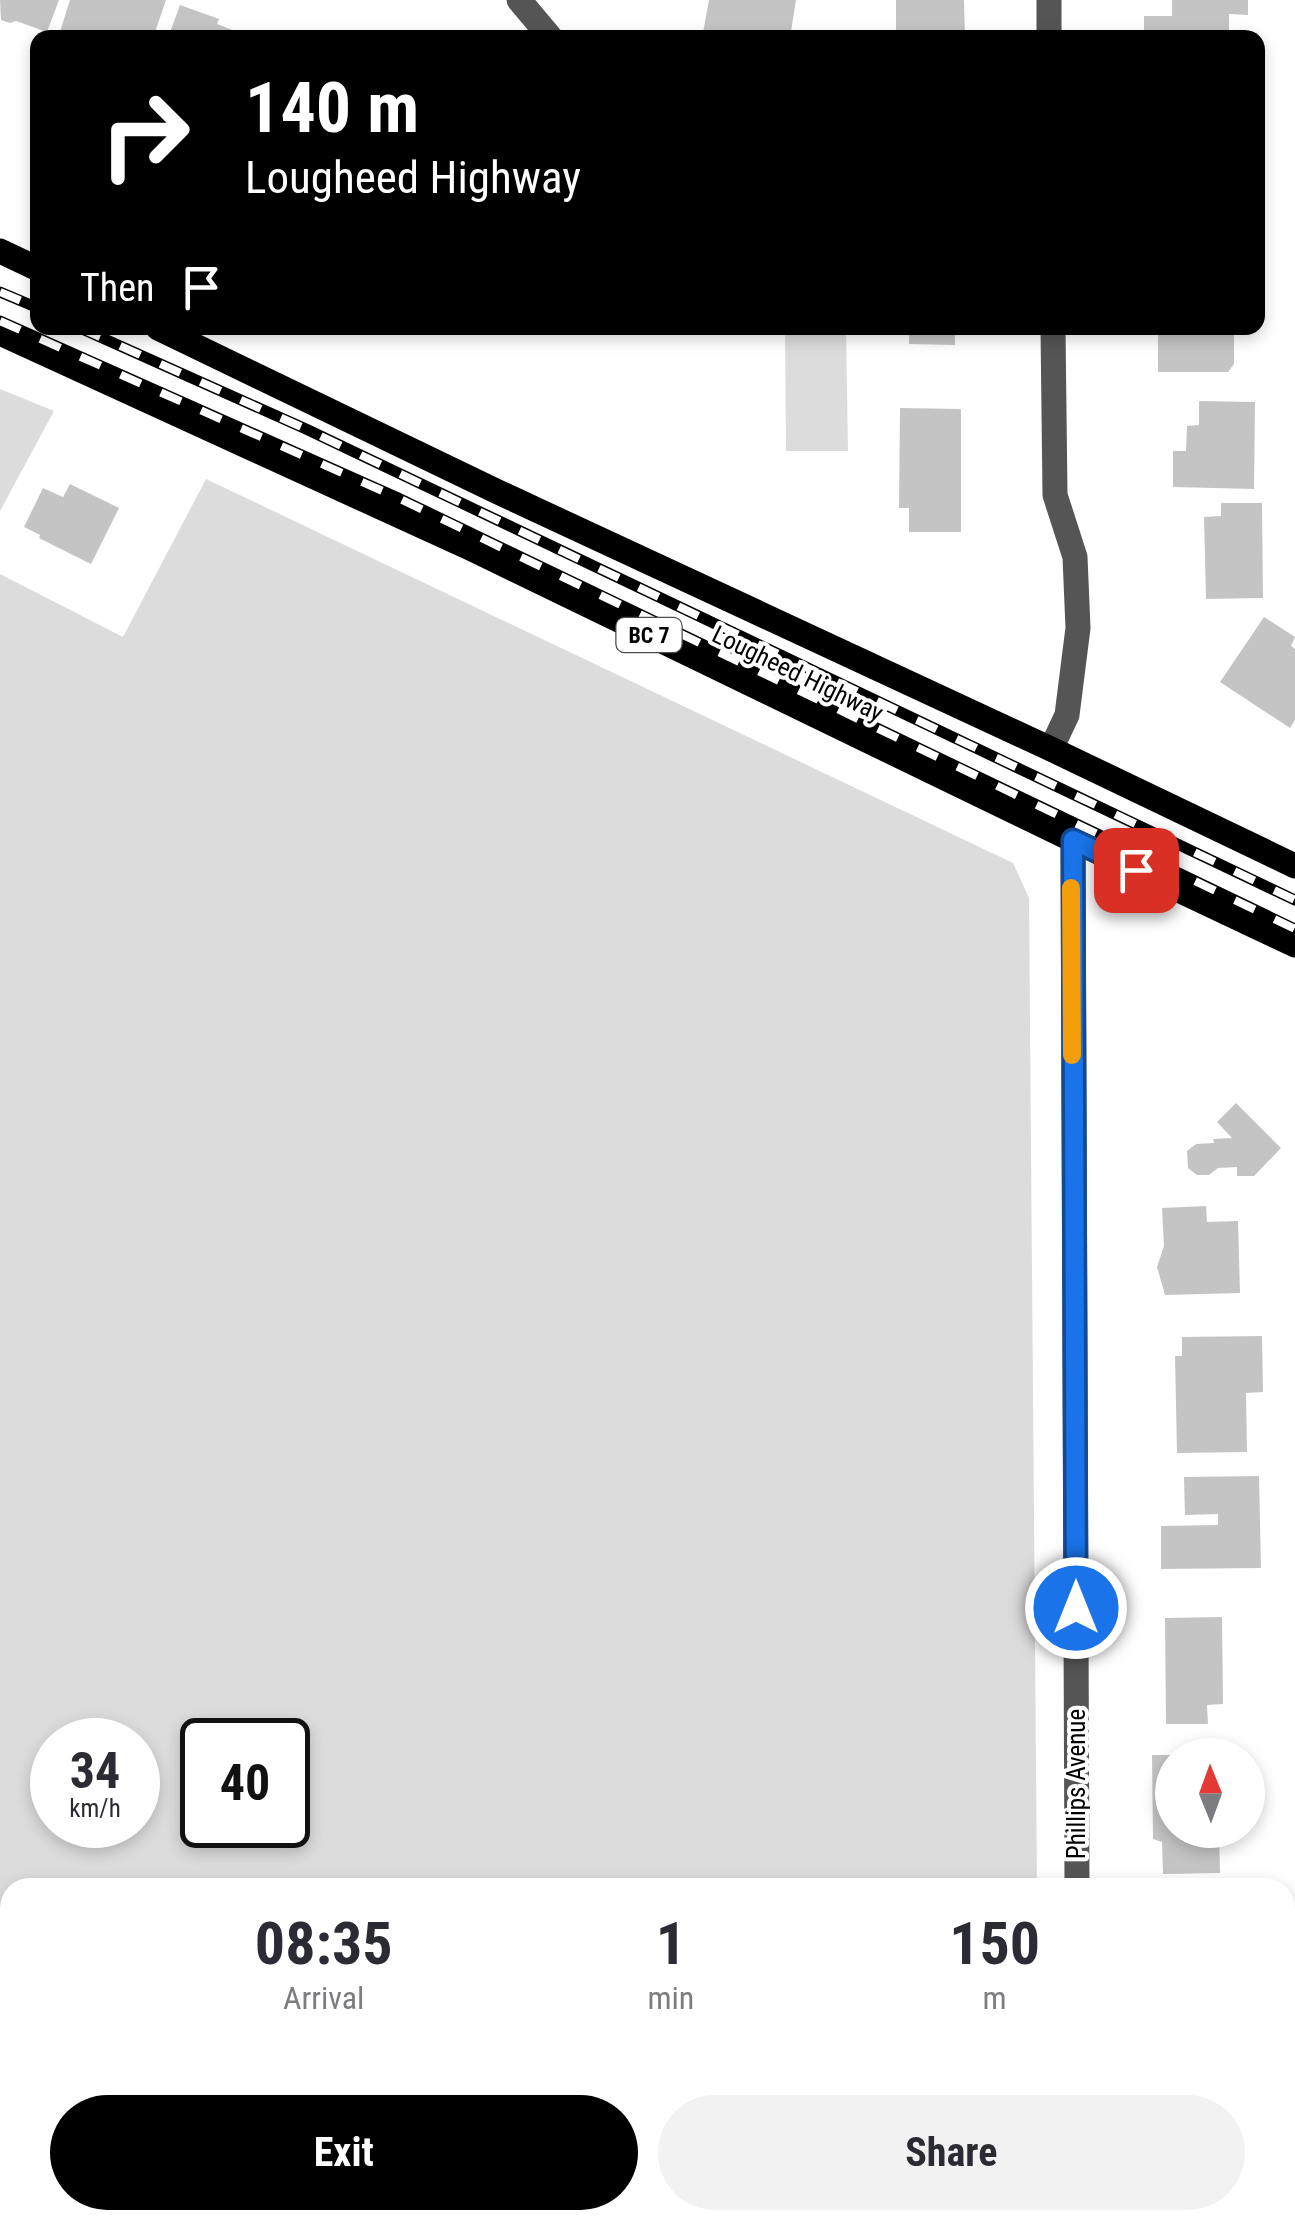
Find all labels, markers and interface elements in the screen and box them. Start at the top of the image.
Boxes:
text: 140 m [245,67,419,149]
icon: right [80,70,210,200]
text: Lougheed Highway [245,151,581,204]
icon: arrive [174,260,229,315]
text: Then [80,266,154,310]
road number: BC 7 [616,618,682,652]
street label: Lougheed Highway [708,620,888,727]
pin [1094,828,1179,913]
icon: arrive [1109,843,1164,898]
position arrow [1024,1556,1128,1660]
street label: Phillips Avenue [1062,1709,1091,1859]
speed limit sign: 40 [180,1718,310,1848]
north arrow [1155,1738,1265,1848]
map controls [1155,1738,1265,1848]
text: 34 [70,1742,120,1800]
text: km/h [69,1794,121,1823]
text: 08:35 [255,1908,393,1979]
text: 1 [656,1908,686,1979]
text: 150 [949,1908,1040,1979]
text: Arrival [283,1979,364,2017]
text: min [647,1979,694,2017]
text: m [983,1979,1007,2017]
button: Exit [50,2095,638,2210]
button: Share [658,2095,1245,2210]

